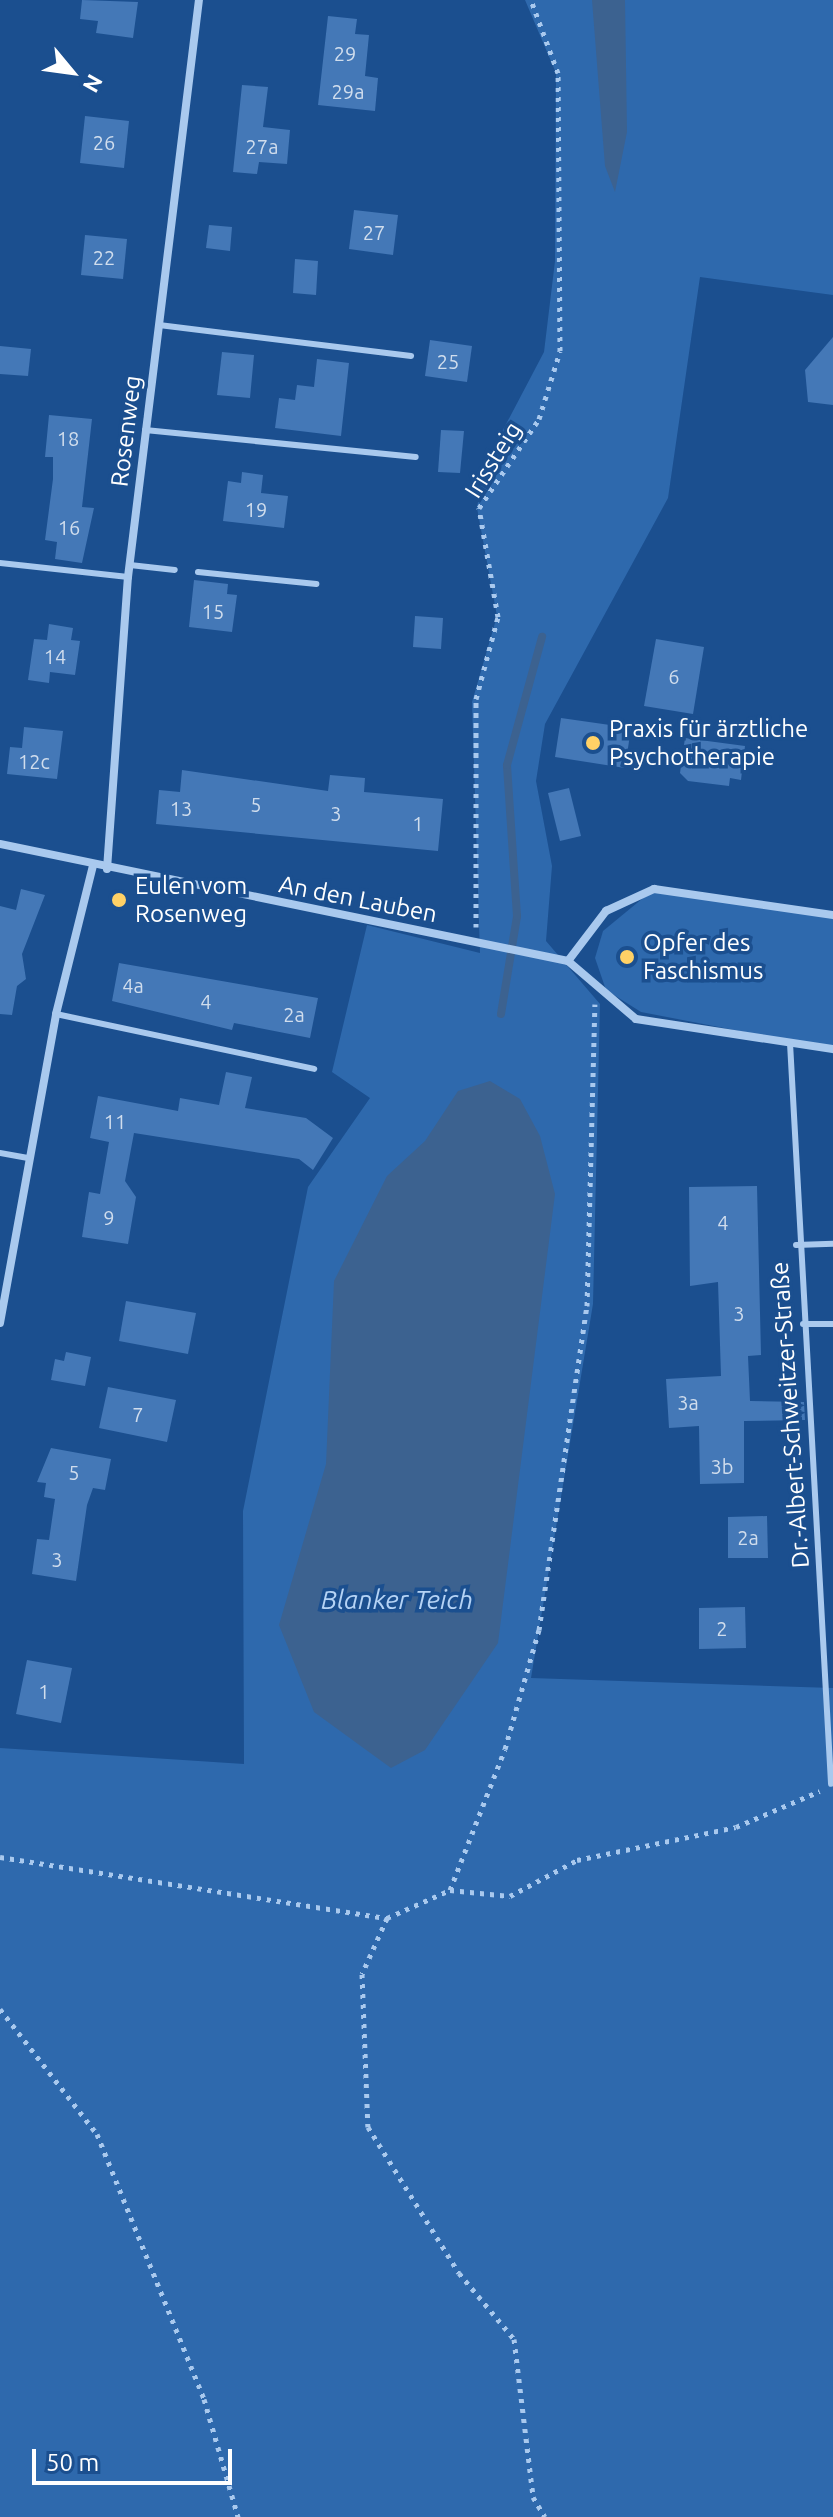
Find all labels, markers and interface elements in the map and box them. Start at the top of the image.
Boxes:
north arrow [32,32,112,112]
house number: 29 [334,41,356,65]
text: N [79,71,108,97]
house number: 29a [332,79,364,103]
house number: 26 [93,130,115,154]
house number: 27a [246,134,278,158]
house number: 27 [363,220,385,244]
house number: 22 [93,245,115,269]
house number: 25 [437,349,459,373]
street label: Rosenweg [105,374,147,488]
street label: Irissteig [458,417,528,503]
house number: 18 [57,426,79,450]
house number: 19 [245,497,267,521]
house number: 16 [58,515,80,539]
house number: 15 [202,599,224,623]
house number: 14 [44,644,66,668]
house number: 6 [668,664,680,688]
place label: Praxis für ärztliche Psychotherapie [609,715,808,771]
marker: Praxis für ärztliche Psychotherapie [584,734,602,752]
house number: 12c [18,749,50,773]
house number: 5 [250,792,262,816]
house number: 13 [170,796,192,820]
house number: 3 [330,801,342,825]
house number: 1 [412,811,424,835]
street label: An den Lauben [276,870,440,928]
place label: Eulen vom Rosenweg [135,872,247,928]
marker: Eulen vom Rosenweg [110,891,128,909]
place label: Opfer des Faschismus [643,929,763,985]
marker: Opfer des Faschismus [618,948,636,966]
house number: 4a [122,973,144,997]
house number: 4 [200,989,212,1013]
house number: 2a [283,1002,305,1026]
house number: 11 [104,1109,126,1133]
house number: 9 [103,1205,115,1229]
house number: 4 [717,1210,729,1234]
street label: Dr.-Albert-Schweitzer-Straße [765,1261,815,1569]
house number: 3 [733,1301,745,1325]
house number: 3a [677,1390,699,1414]
house number: 7 [132,1402,144,1426]
house number: 3b [711,1454,733,1478]
house number: 5 [68,1460,80,1484]
house number: 2a [737,1525,759,1549]
house number: 3 [51,1547,63,1571]
water label: Blanker Teich [321,1584,473,1616]
house number: 2 [716,1616,728,1640]
house number: 1 [38,1679,50,1703]
scale bar [36,2433,236,2483]
text: 50 m [46,2449,99,2476]

